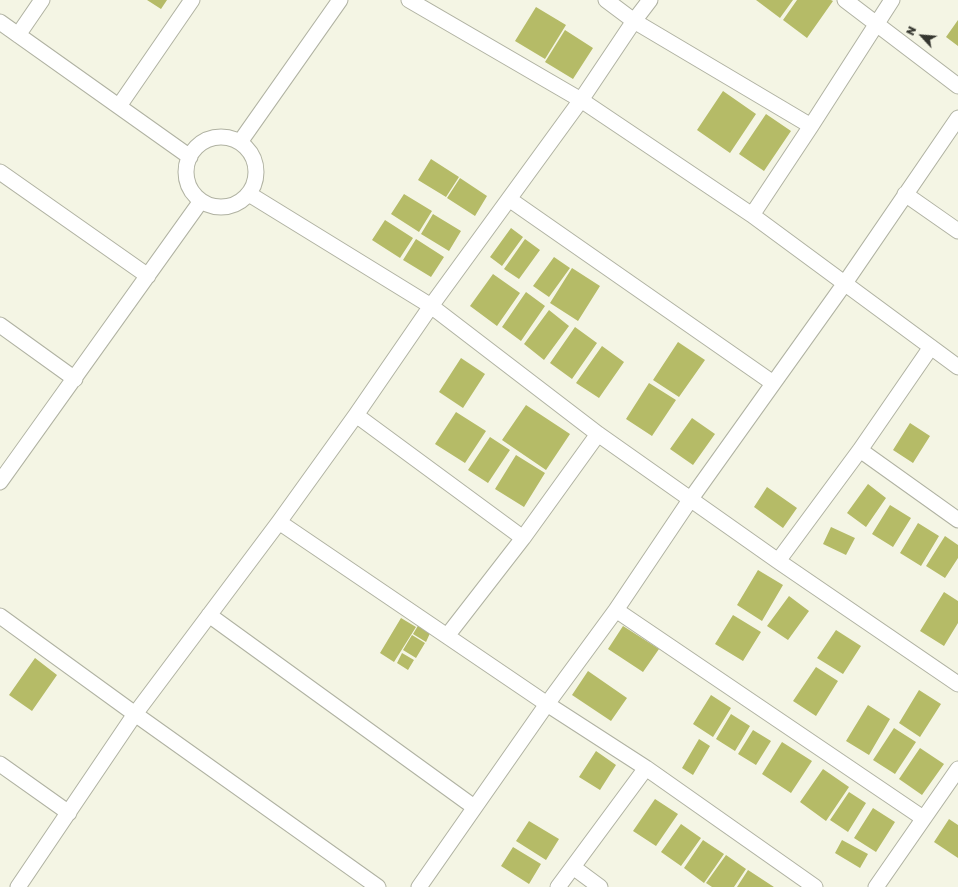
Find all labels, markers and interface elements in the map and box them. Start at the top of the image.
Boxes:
north arrow [902,16,942,56]
text: N [903,24,918,37]

